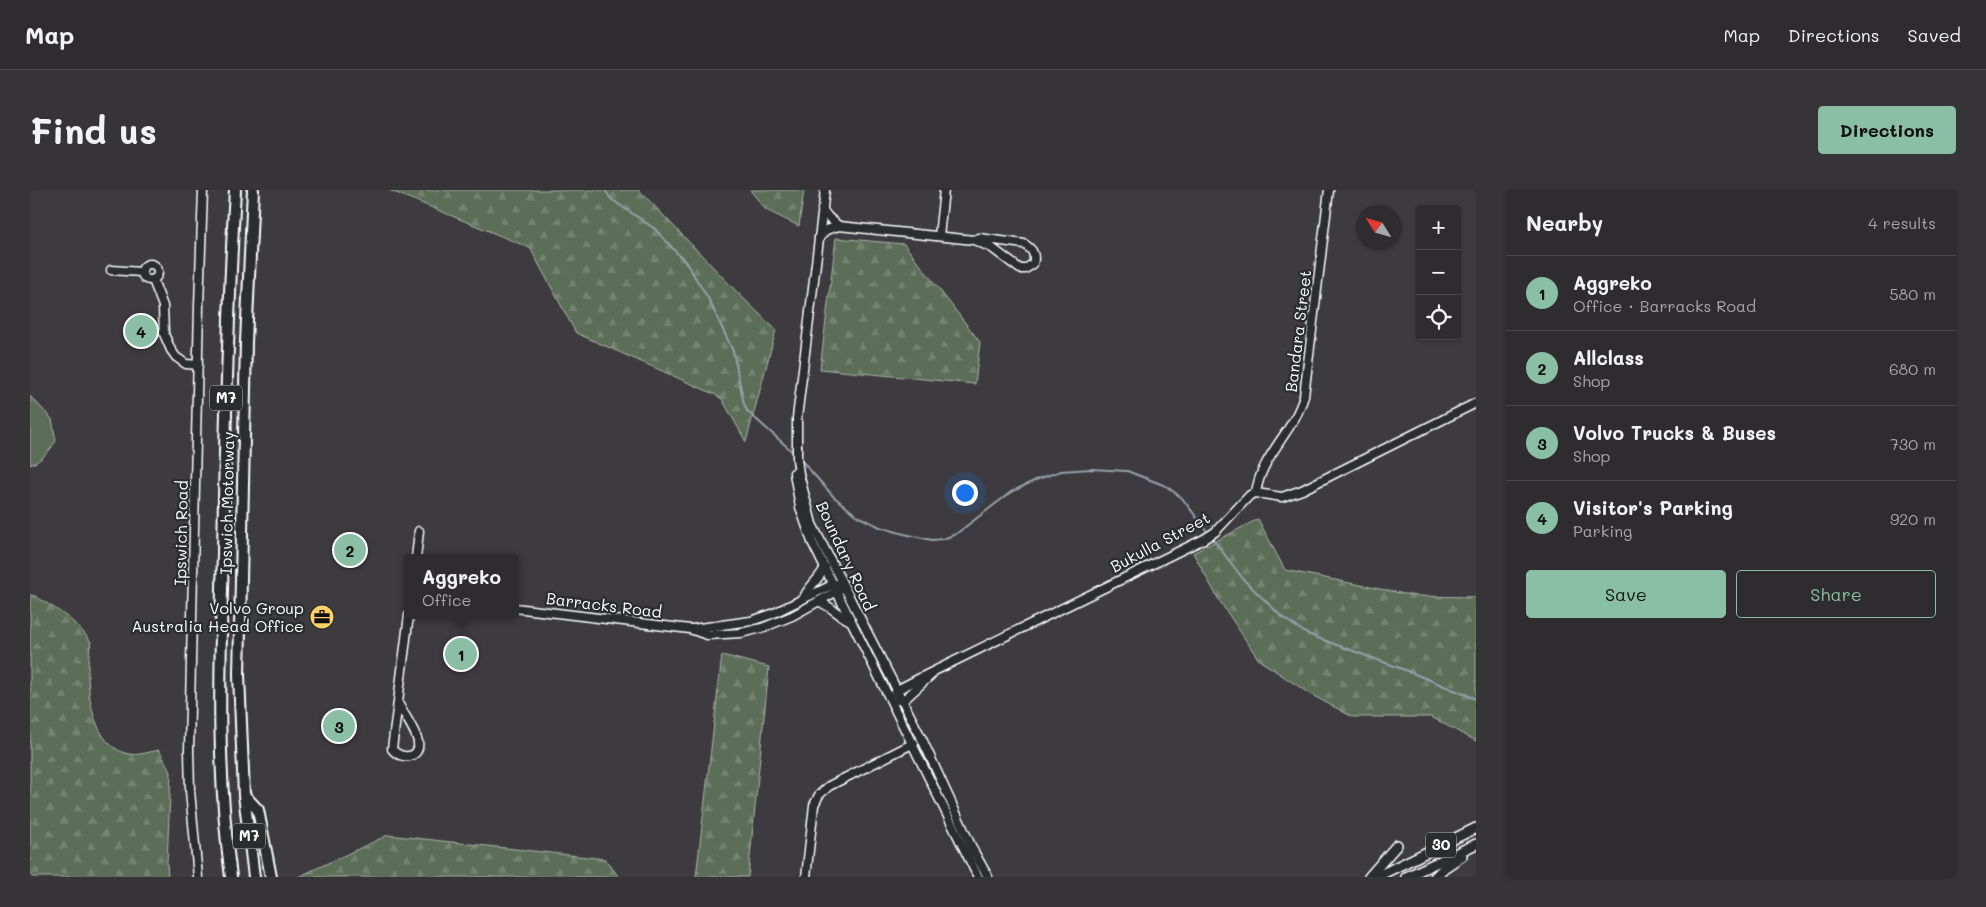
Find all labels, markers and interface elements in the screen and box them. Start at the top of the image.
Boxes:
text: Map [25,19,74,50]
text: Map [1723,23,1760,47]
text: Directions [1788,23,1880,47]
text: Saved [1908,23,1961,47]
button: Directions [1818,106,1956,154]
text: Find us [30,107,157,153]
north arrow [1356,205,1401,250]
map controls [1416,205,1461,340]
button: + [1416,205,1461,250]
text: Nearby [1526,209,1603,236]
text: 4 results [1868,212,1936,233]
button: − [1416,250,1461,295]
street label: Bandara Street [1280,269,1315,393]
text: Aggreko [1573,270,1652,295]
text: 1 [1538,283,1546,304]
text: 580 m [1889,283,1936,304]
button: locate [1416,295,1461,340]
text: Office · Barracks Road [1573,295,1756,316]
pin: 4 [125,312,157,350]
text: Allclass [1573,345,1644,370]
text: 2 [1538,358,1546,379]
text: 680 m [1889,358,1936,379]
text: Shop [1573,370,1610,391]
road number: M7 [210,386,242,410]
text: Volvo Trucks & Buses [1573,420,1776,445]
street label: Ipswich Motorway [215,431,238,575]
text: 3 [1537,433,1547,454]
text: 730 m [1890,433,1936,454]
text: Shop [1573,445,1610,466]
street label: Ipswich Road [169,480,192,586]
your location [952,480,978,506]
text: Visitor's Parking [1573,495,1733,520]
street label: Boundary Road [812,498,881,614]
street label: Bukulla Street [1106,506,1213,577]
text: 4 [1537,508,1547,529]
text: 920 m [1890,508,1936,529]
text: Parking [1573,520,1632,541]
pin: 2 [334,531,366,569]
popup [404,554,519,619]
text: Aggreko [422,564,501,589]
button: Save [1526,570,1726,618]
button: Share [1736,570,1936,618]
street label: Barracks Road [545,587,663,622]
text: Office [422,589,471,610]
place label: Volvo Group Australia Head Office [131,597,304,636]
office icon: Volvo Group Australia Head Office [309,604,335,630]
pin: 1 [445,635,477,673]
pin: 3 [323,707,355,745]
road number: M7 [233,824,265,848]
road number: 30 [1426,832,1456,858]

